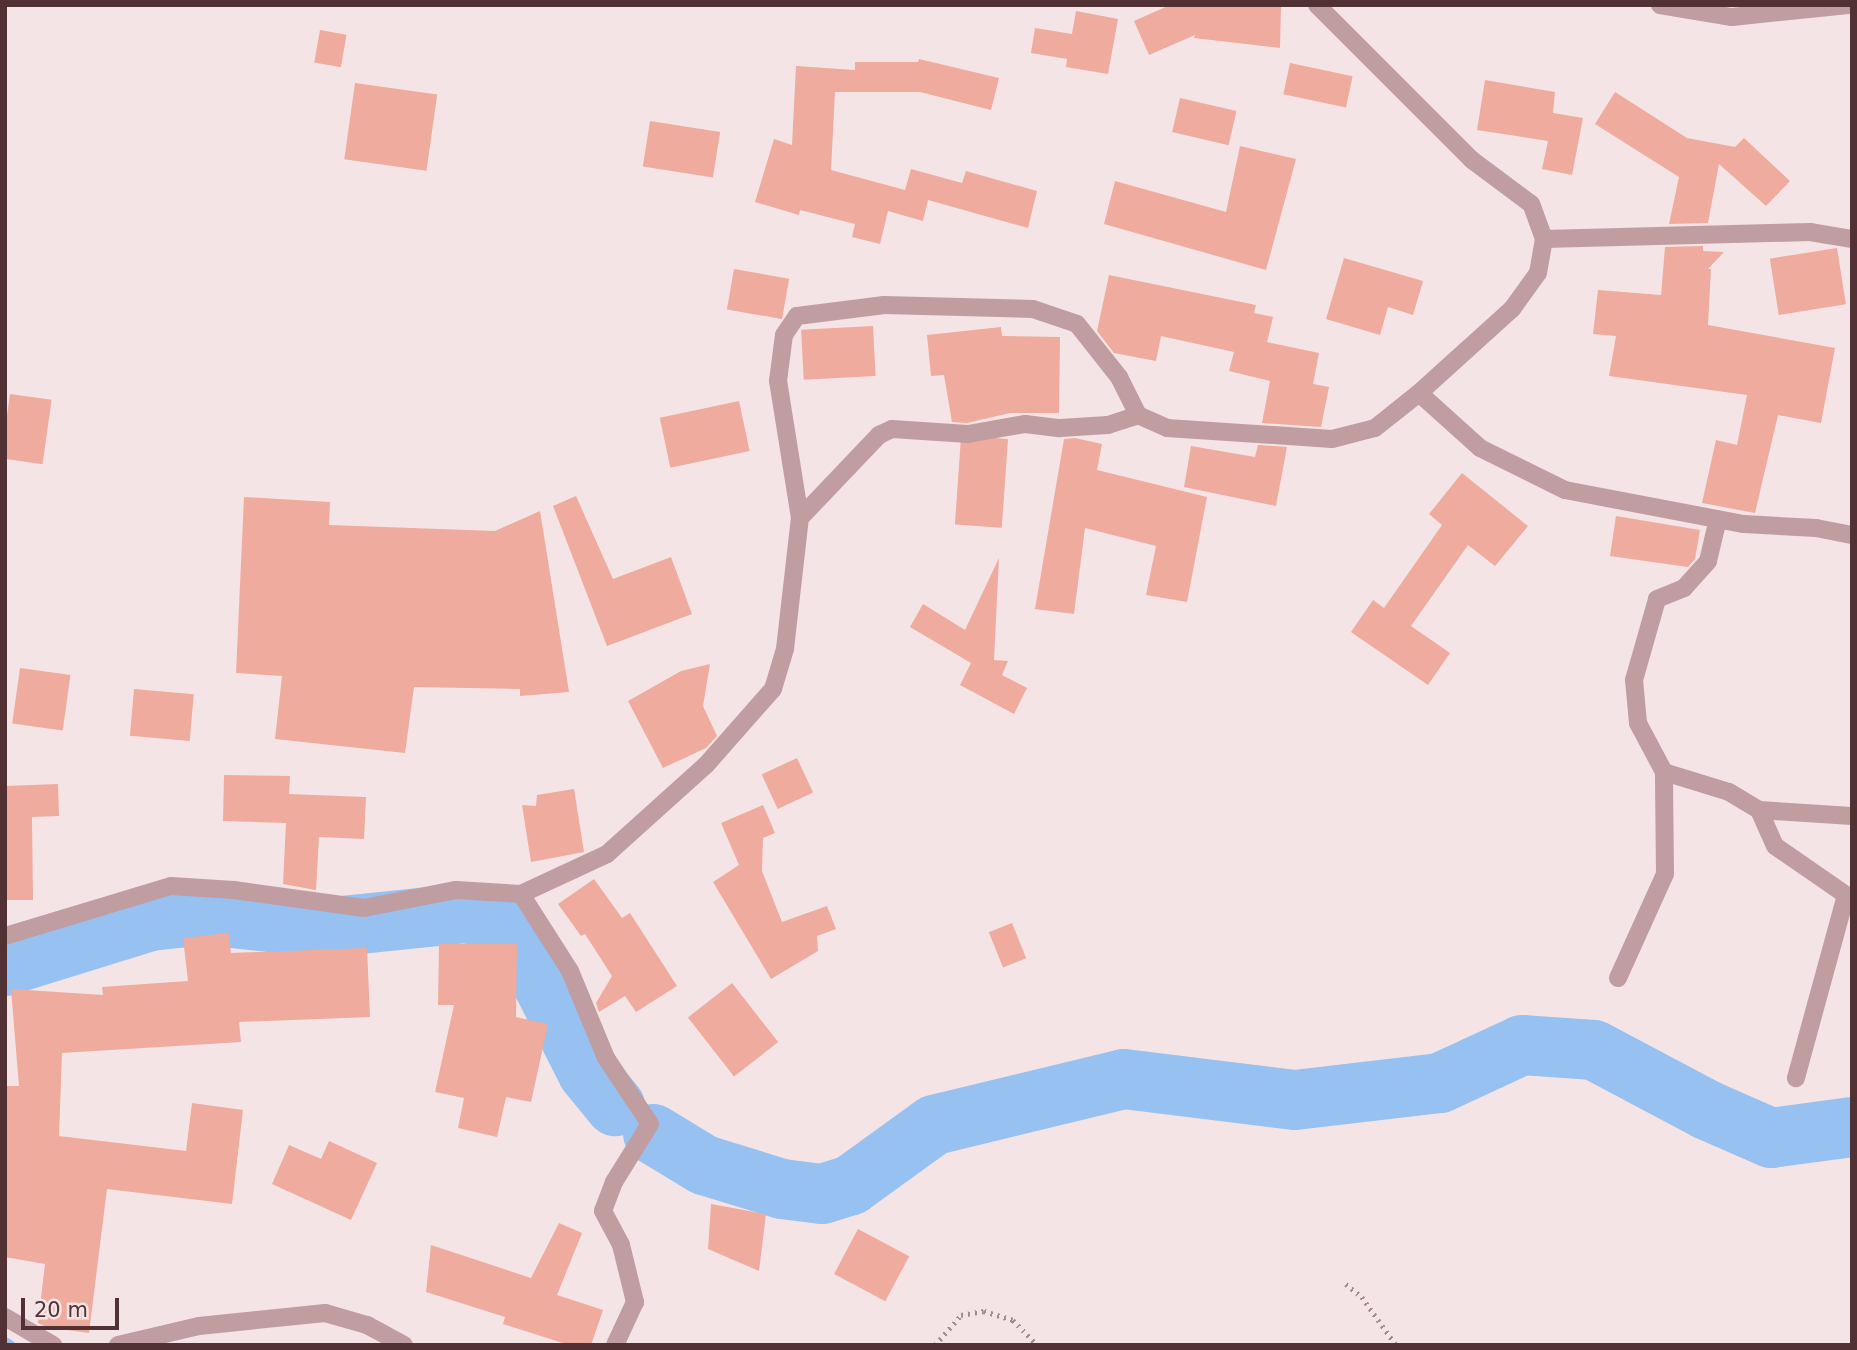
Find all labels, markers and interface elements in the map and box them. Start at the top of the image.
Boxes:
scale bar [24,1284,122,1328]
text: 20 m [34,1298,88,1322]

